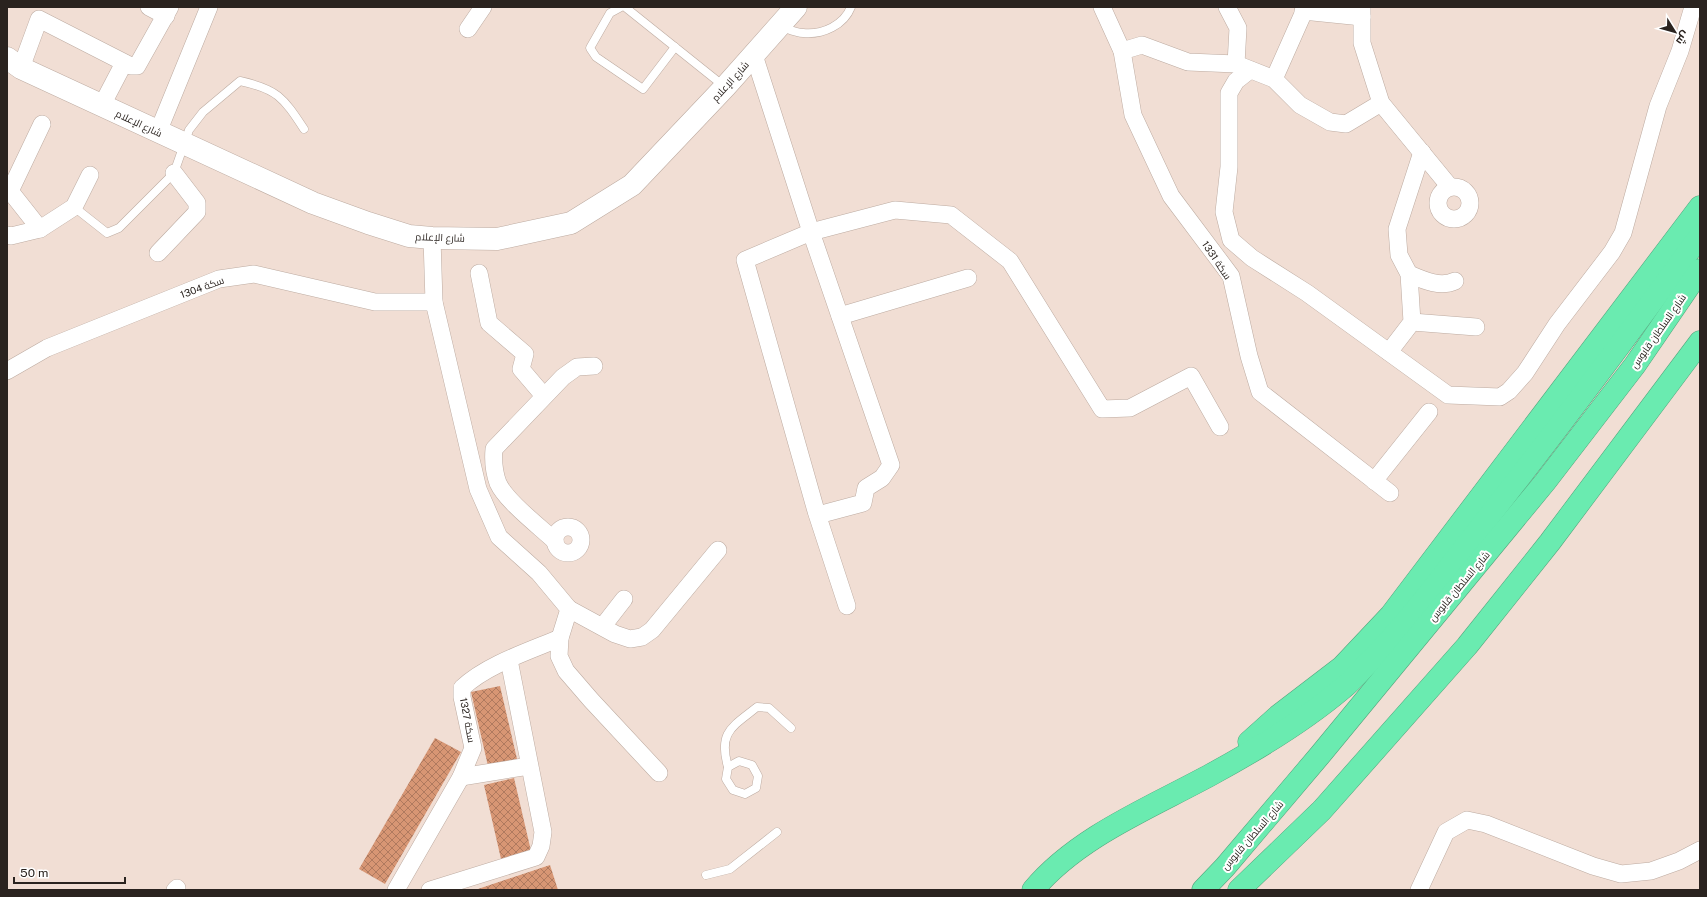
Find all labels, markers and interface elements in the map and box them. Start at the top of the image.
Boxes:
north arrow [1655,12,1695,52]
text: ش [1673,28,1692,47]
street label: شارع الإعلام [709,58,753,105]
street label: شارع الإعلام [113,107,164,141]
street label: شارع الإعلام [415,230,465,246]
street label: سكة 1331 [1200,239,1234,281]
street label: سكة 1304 [178,274,226,300]
street label: شارع السلطان قابوس [1628,292,1689,371]
street label: شارع السلطان قابوس [1426,548,1493,624]
street label: سكة 1327 [458,697,478,743]
street label: شارع السلطان قابوس [1219,798,1286,873]
scale bar [14,859,125,885]
text: 50 m [20,866,48,880]

